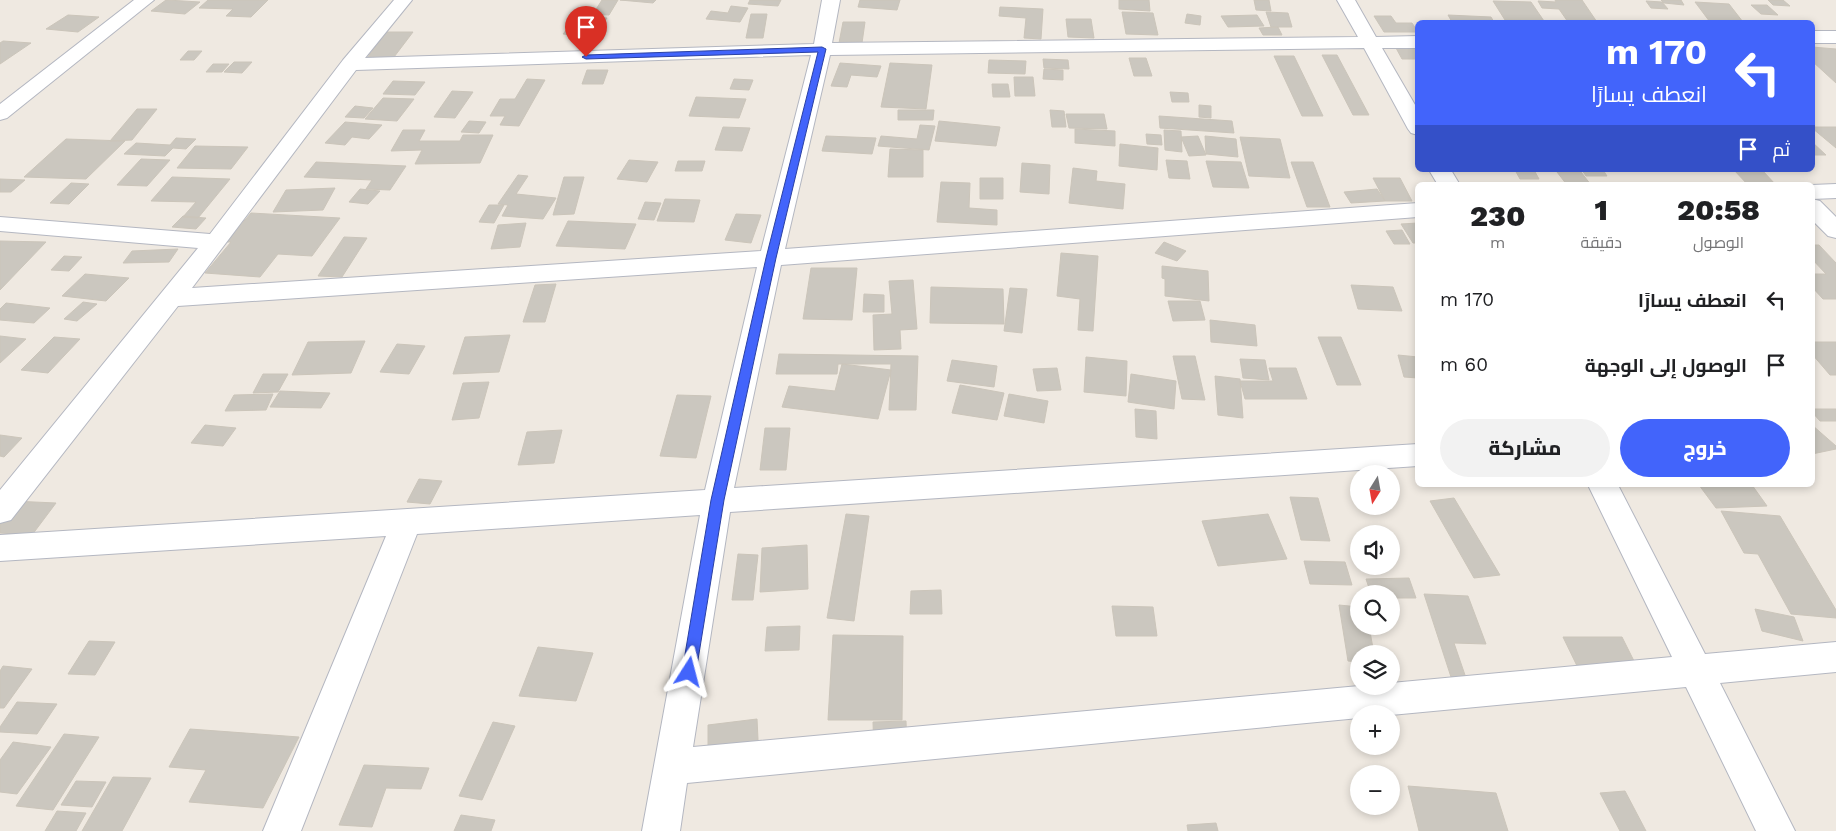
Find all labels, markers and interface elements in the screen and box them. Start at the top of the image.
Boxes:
pin [565,6,607,57]
icon: arrive [572,13,600,41]
text: 170 m [1606,31,1707,73]
icon: left [1725,40,1790,105]
text: انعطف يسارًا [1591,82,1707,107]
icon: arrive [1734,135,1762,163]
text: ثم [1772,138,1790,161]
text: 1 [1595,192,1608,227]
text: 20:58 [1677,192,1760,227]
text: 230 [1470,198,1525,233]
text: m [1490,233,1505,252]
text: دقيقة [1580,233,1622,252]
text: الوصول [1693,233,1744,252]
icon: left [1762,286,1790,314]
text: 170 m [1440,288,1494,311]
text: انعطف يسارًا [1638,289,1747,312]
icon: arrive [1762,351,1790,379]
text: 60 m [1440,353,1488,376]
text: الوصول إلى الوجهة [1585,354,1747,377]
button: مشاركة [1440,419,1610,477]
button: خروج [1620,419,1790,477]
north arrow [1350,465,1400,515]
map controls [1350,465,1400,815]
button: sound [1350,525,1400,575]
button: search [1350,585,1400,635]
position arrow [662,645,714,697]
button: layers [1350,645,1400,695]
button: + [1350,705,1400,755]
button: − [1350,765,1400,815]

